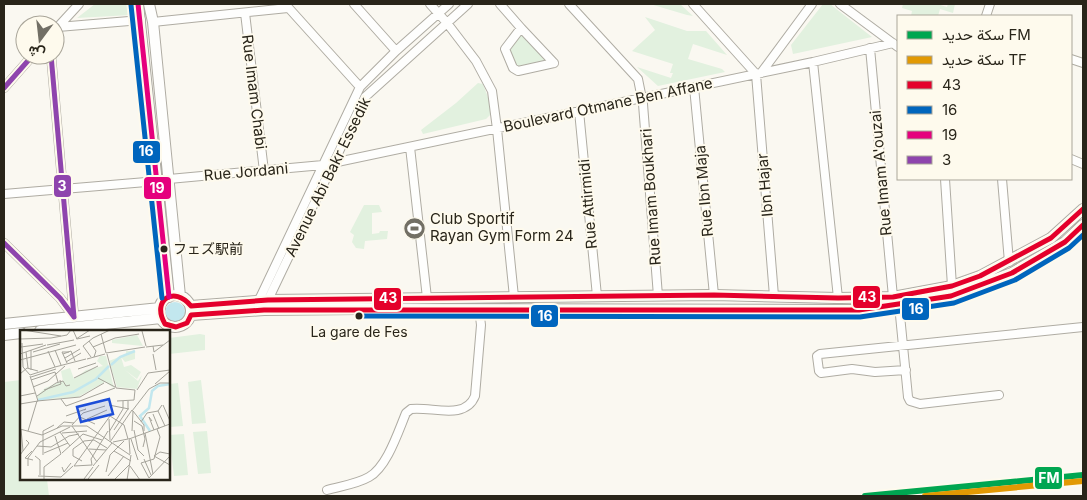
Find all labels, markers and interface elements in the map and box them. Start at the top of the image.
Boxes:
north arrow [15,15,65,65]
legend [897,15,1072,180]
text: سكة حديد FM [942,25,1031,44]
street label: Rue Imam Chabi [238,33,271,150]
text: ش [26,42,47,63]
text: سكة حديد TF [942,50,1027,69]
street label: Boulevard Otmane Ben Affane [502,73,714,136]
text: 43 [942,75,961,94]
street label: Avenue Abi Bakr Essedik [281,93,375,260]
text: 16 [942,100,957,119]
street label: Rue Imam A'ouzai [866,109,895,237]
text: 19 [942,125,957,144]
street label: Rue Imam Boukhari [636,128,665,266]
line badge: 16 [132,140,161,164]
text: 16 [138,142,154,159]
street label: Rue Ibn Maja [690,144,717,238]
text: 3 [942,150,951,169]
street label: Ibn Hajar [752,152,777,218]
street label: Rue Jordani [203,158,289,185]
street label: Rue Attirmidi [574,158,601,250]
line badge: 3 [53,174,72,198]
line badge: 19 [143,176,172,200]
text: 3 [57,177,67,194]
text: 19 [149,179,165,196]
place label: Club Sportif Rayan Gym Form 24 [430,209,574,245]
sports icon: Club Sportif Rayan Gym Form 24 [402,216,426,240]
place label: フェズ駅前 [173,240,243,257]
marker: フェズ駅前 [159,244,169,254]
line badge: 43 [852,285,881,309]
line badge: 43 [373,287,402,311]
text: 43 [858,288,876,305]
text: 43 [379,289,397,306]
line badge: 16 [901,297,930,321]
text: 16 [908,300,924,317]
line badge: 16 [530,304,559,328]
text: 16 [537,307,553,324]
marker: La gare de Fes [354,311,364,321]
place label: La gare de Fes [310,323,408,340]
inset map [20,330,170,480]
line badge: FM [1034,466,1063,490]
text: FM [1038,469,1060,486]

